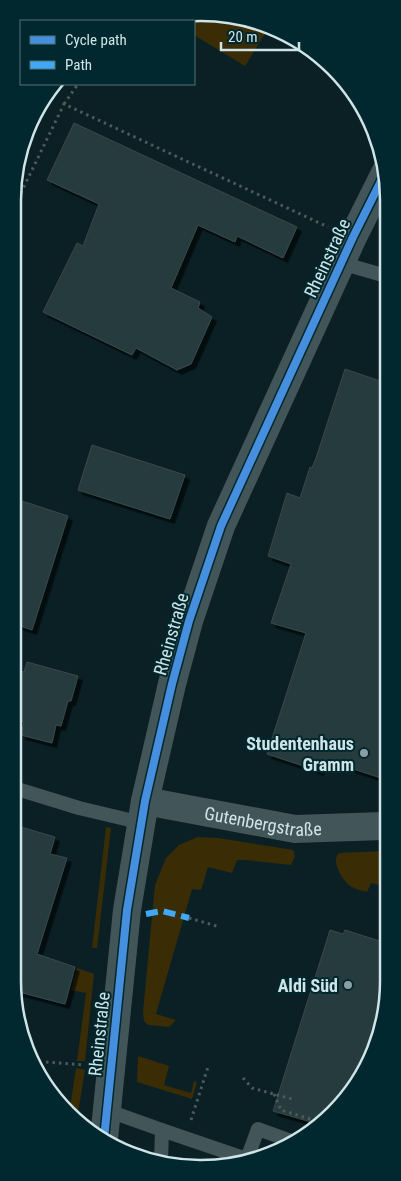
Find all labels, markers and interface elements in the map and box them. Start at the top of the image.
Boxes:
legend [20,20,195,85]
scale bar [221,20,298,52]
text: 20 m [228,28,258,46]
text: Cycle path [65,31,127,49]
text: Path [65,56,92,74]
street label: Rheinstraße [300,215,354,301]
street label: Rheinstraße [149,590,193,678]
place label: Studentenhaus Gramm [246,733,354,775]
marker: Studentenhaus Gramm [358,747,370,759]
street label: Gutenbergstraße [203,802,322,840]
place label: Aldi Süd [278,975,338,996]
marker: Aldi Süd [342,979,354,991]
street label: Rheinstraße [84,991,114,1077]

